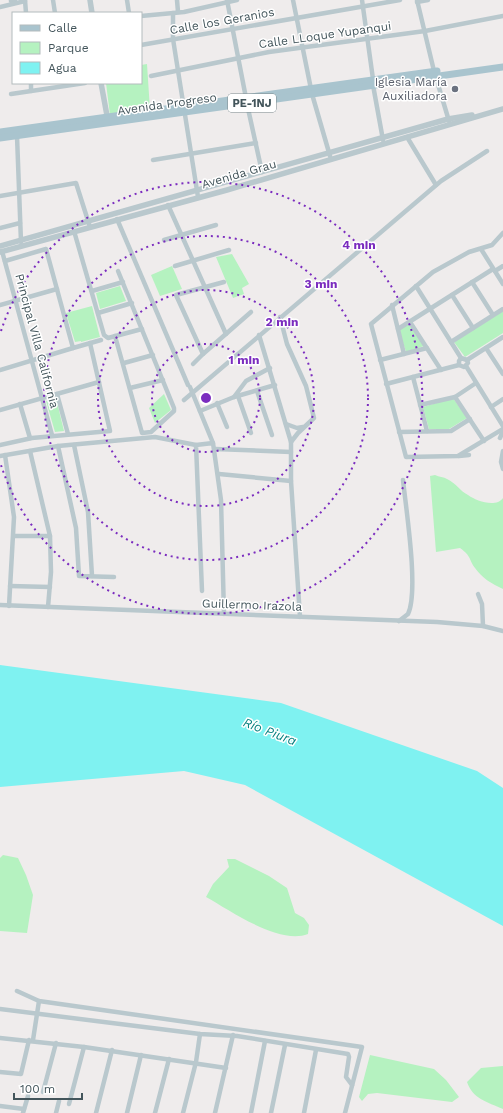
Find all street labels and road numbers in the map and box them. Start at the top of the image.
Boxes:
street label: Calle los Geranios [169,5,275,37]
street label: Calle LLoque Yupanqui [258,19,392,51]
street label: Avenida Progreso [116,90,218,118]
road number: PE-1NJ [228,94,276,112]
street label: Avenida Grau [200,157,278,191]
street label: Principal Villa California [12,272,62,410]
street label: Guillermo Irazola [202,596,303,614]

